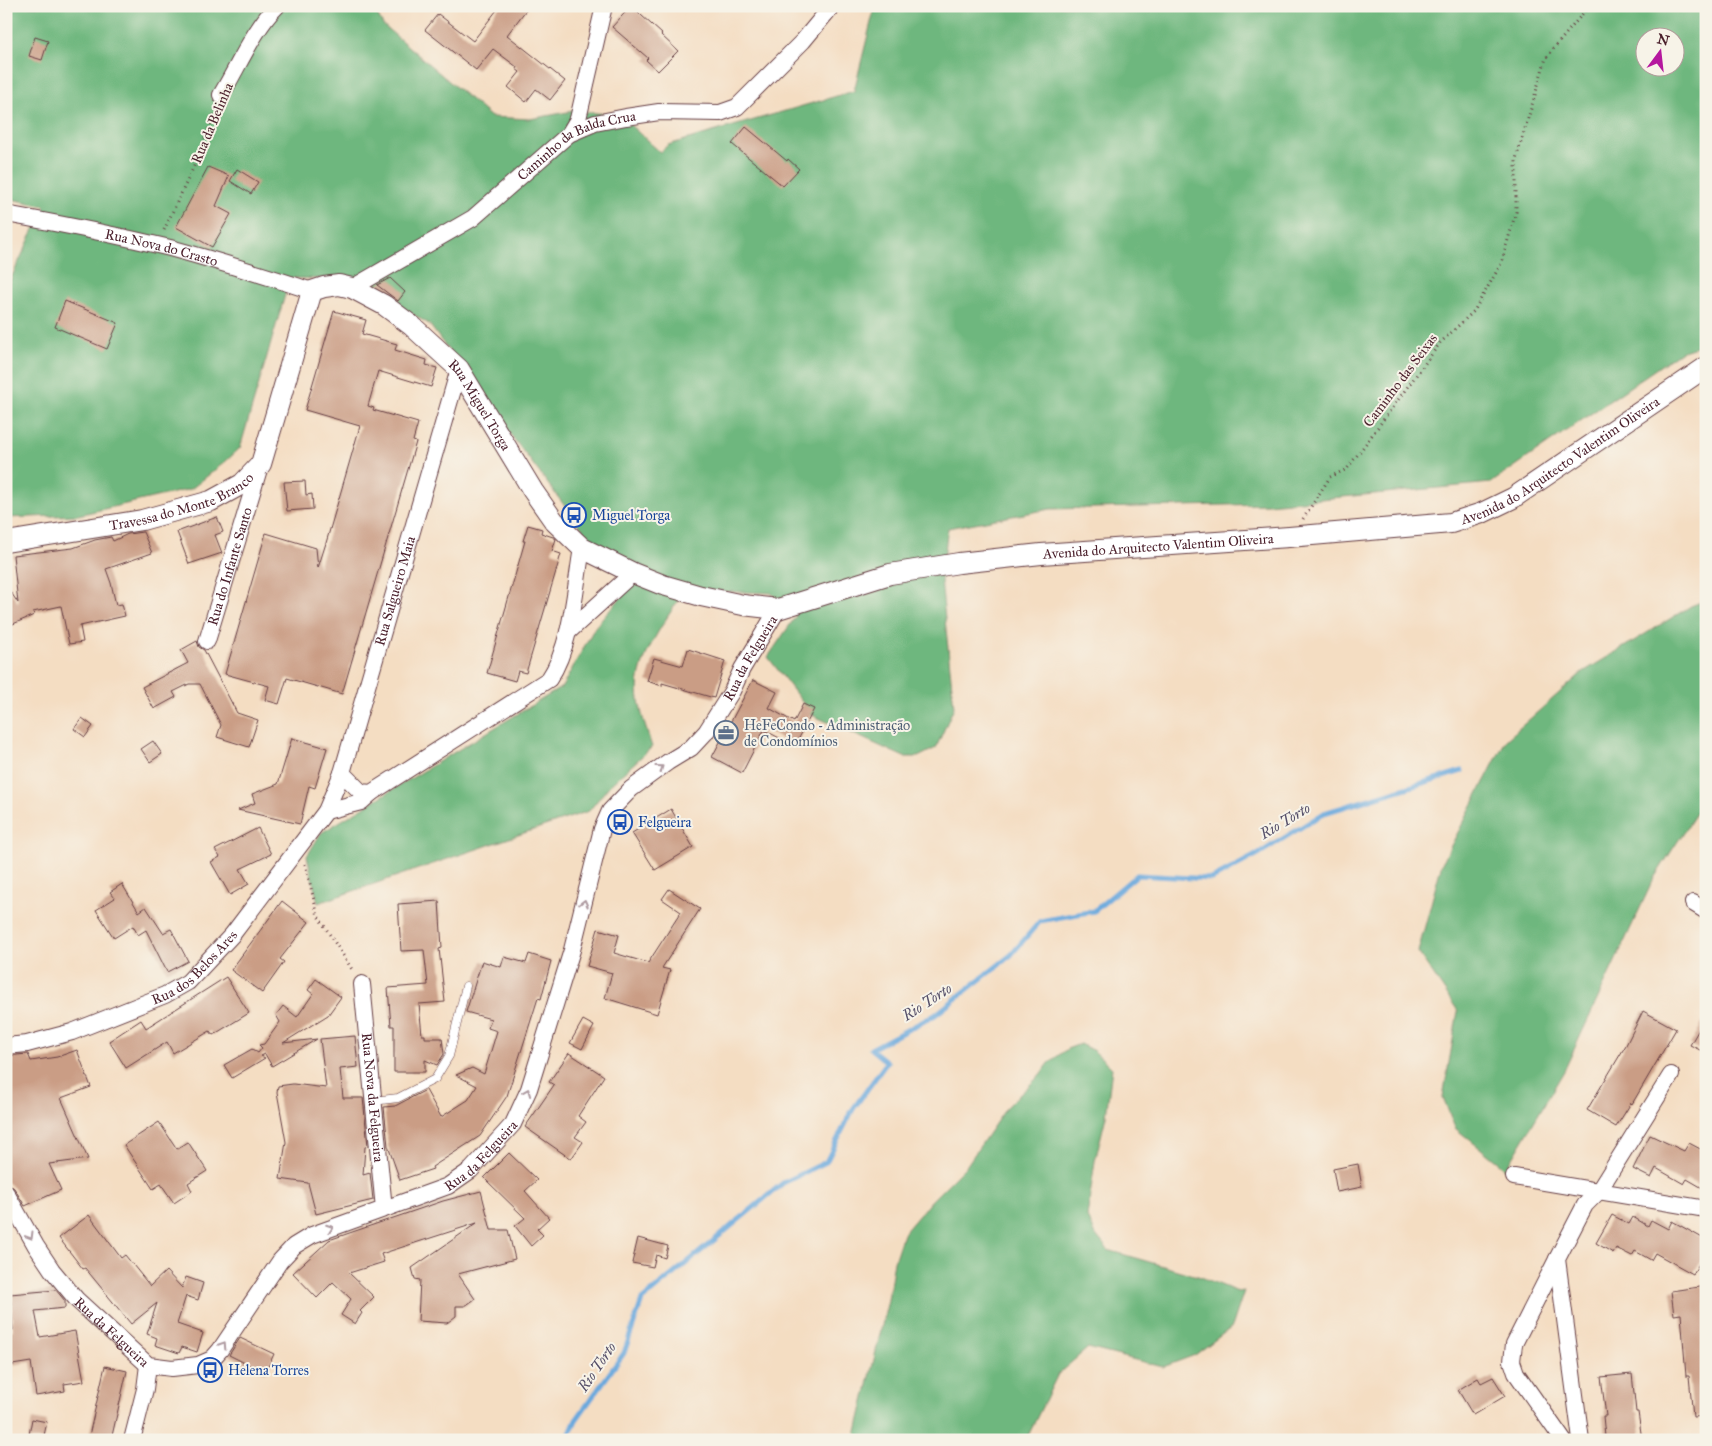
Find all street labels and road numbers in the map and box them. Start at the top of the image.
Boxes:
street label: Rua da Belinha [188,80,237,166]
street label: Caminho da Balda Crua [514,108,637,184]
street label: Rua Nova do Crasto [103,226,220,270]
street label: Caminho das Seixas [1360,330,1441,430]
street label: Rua Miguel Torga [445,356,514,454]
street label: Avenida do Arquitecto Valentim Oliveira [1458,393,1663,529]
street label: Travessa do Monte Branco [108,469,257,534]
street label: Rua do Infante Santo [204,505,256,628]
street label: Avenida do Arquitecto Valentim Oliveira [1041,530,1274,563]
street label: Rua Salgueiro Maia [371,534,419,648]
street label: Rua da Felgueira [720,612,781,704]
street label: Rua dos Belos Ares [149,927,241,1008]
street label: Rua Nova da Felgueira [358,1032,387,1163]
street label: Rua da Felgueira [441,1117,521,1195]
street label: Rua da Felgueira [70,1294,153,1371]

